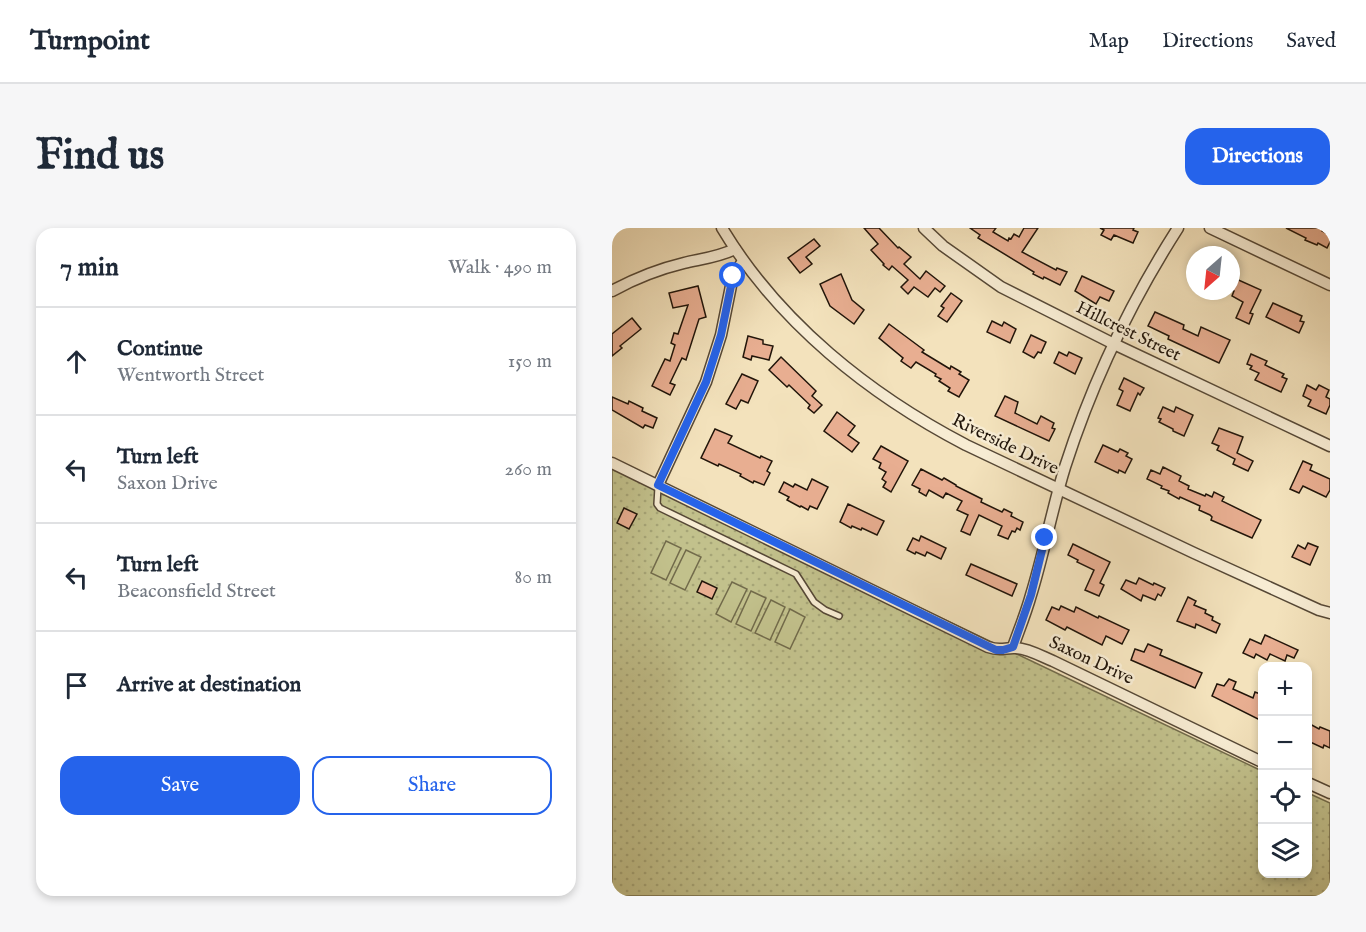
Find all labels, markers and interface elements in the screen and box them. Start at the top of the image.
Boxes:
text: Turnpoint [30,24,150,59]
text: Map [1089,28,1129,55]
text: Directions [1162,28,1253,55]
text: Saved [1286,28,1336,55]
button: Directions [1185,128,1330,185]
text: Find us [36,130,164,183]
north arrow [1186,246,1240,300]
text: 7 min [60,251,119,284]
text: Walk · 490 m [448,255,552,280]
route start [719,262,745,288]
street label: Hillcrest Street [1072,297,1184,367]
text: Continue [117,335,203,363]
icon: ahead [60,345,93,378]
text: 150 m [508,349,552,374]
text: Wentworth Street [117,363,264,388]
street label: Riverside Drive [948,409,1062,481]
text: Turn left [117,443,199,471]
icon: left [60,453,93,486]
text: 260 m [505,457,552,482]
text: Saxon Drive [117,471,218,496]
route end [1031,524,1057,550]
text: Turn left [117,551,199,579]
icon: left [60,561,93,594]
text: 80 m [515,565,552,590]
text: Beaconsfield Street [117,579,276,604]
street label: Saxon Drive [1045,631,1137,691]
map controls [1258,662,1312,878]
button: + [1258,662,1312,716]
icon: arrive [60,669,93,702]
text: Arrive at destination [117,671,301,699]
button: − [1258,716,1312,770]
button: Save [60,756,300,815]
button: Share [312,756,552,815]
button: locate [1258,770,1312,824]
button: layers [1258,824,1312,878]

